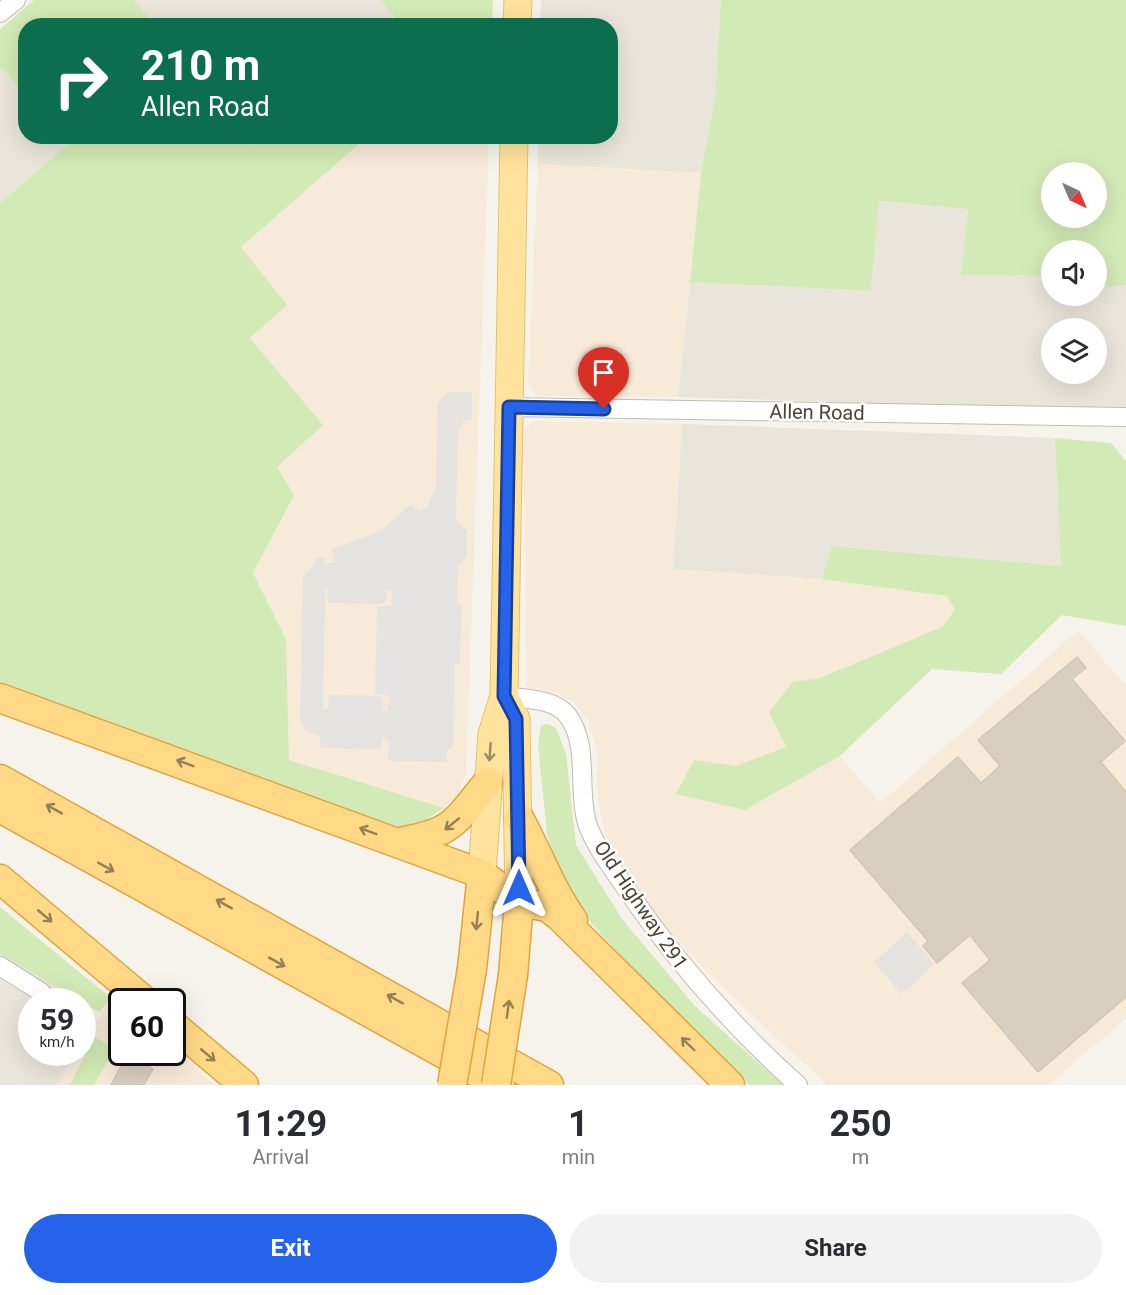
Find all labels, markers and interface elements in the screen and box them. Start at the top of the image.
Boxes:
text: 210 m [141,41,260,90]
icon: right [42,42,120,120]
text: Allen Road [141,91,270,123]
north arrow [1041,162,1107,228]
map controls [1041,162,1107,384]
button: sound [1041,240,1107,306]
button: layers [1041,318,1107,384]
pin [578,347,629,409]
icon: arrive [587,356,620,389]
street label: Allen Road [769,399,865,425]
one-way arrow [485,742,496,762]
one-way arrow [176,757,195,768]
one-way arrow [46,803,63,815]
one-way arrow [444,817,460,830]
one-way arrow [359,824,378,835]
street label: Old Highway 291 [589,836,693,974]
position arrow [487,856,551,920]
one-way arrow [97,861,114,873]
one-way arrow [216,898,234,909]
one-way arrow [37,909,52,923]
one-way arrow [471,911,482,931]
one-way arrow [268,956,285,968]
speed limit sign: 60 [108,988,186,1066]
one-way arrow [387,993,404,1005]
one-way arrow [502,1000,513,1019]
text: 59 [40,1002,74,1037]
text: km/h [39,1033,75,1051]
one-way arrow [681,1037,696,1051]
one-way arrow [200,1048,216,1061]
text: 11:29 [234,1103,327,1145]
text: 1 [568,1103,589,1145]
text: 250 [830,1103,892,1145]
text: Arrival [252,1145,309,1169]
text: min [562,1145,595,1169]
text: m [852,1145,869,1169]
button: Exit [24,1214,557,1283]
button: Share [569,1214,1102,1283]

